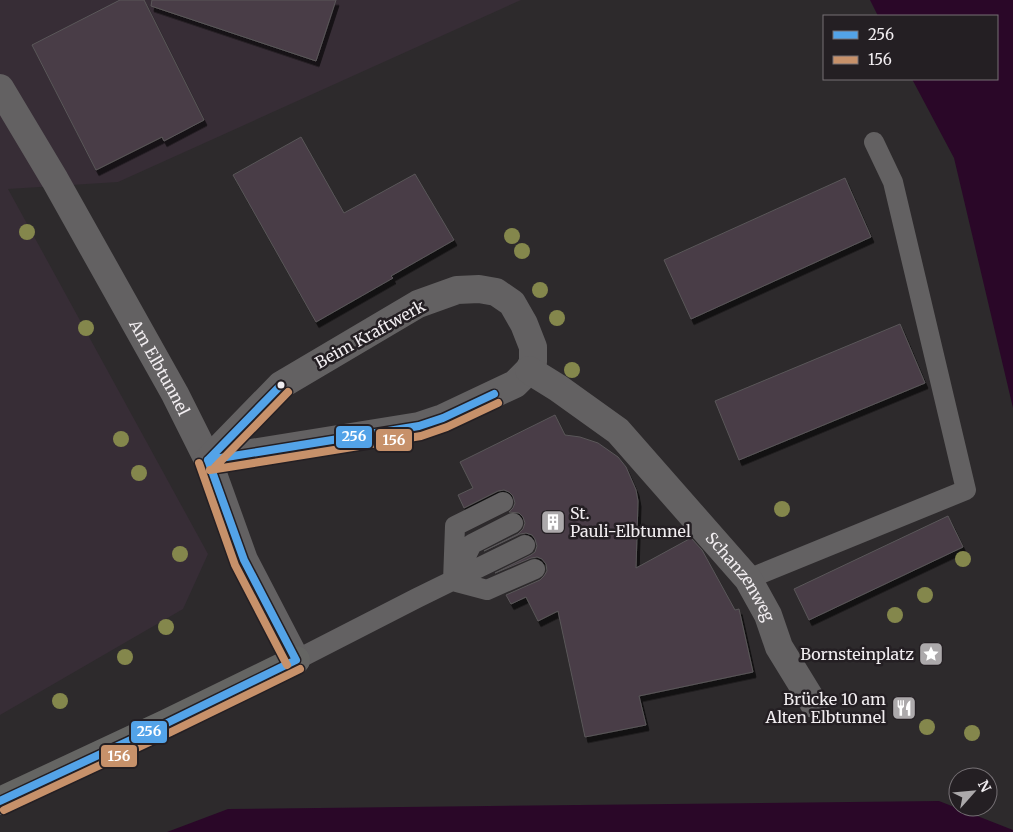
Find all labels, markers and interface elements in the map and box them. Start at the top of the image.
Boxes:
legend [823,15,998,80]
text: 256 [868,25,894,44]
text: 156 [868,50,892,69]
street label: Beim Kraftwerk [311,295,429,373]
street label: Am Elbtunnel [125,315,194,419]
unlabelled marker [276,380,286,390]
line badge: 256 [335,425,373,449]
text: 256 [342,427,367,445]
line badge: 156 [375,428,413,452]
text: 156 [383,431,406,449]
place label: St. Pauli-Elbtunnel [570,503,691,541]
building icon: St. Pauli-Elbtunnel [540,509,566,535]
street label: Schanzenweg [702,528,780,624]
place icon: Bornsteinplatz [918,641,944,667]
place label: Bornsteinplatz [800,644,914,664]
place label: Brücke 10 am Alten Elbtunnel [765,689,886,727]
restaurant icon: Brücke 10 am Alten Elbtunnel [891,695,917,721]
line badge: 256 [130,720,168,744]
text: 256 [137,722,162,740]
line badge: 156 [100,744,138,768]
text: 156 [108,747,131,765]
north arrow [948,767,998,817]
text: N [974,777,995,795]

